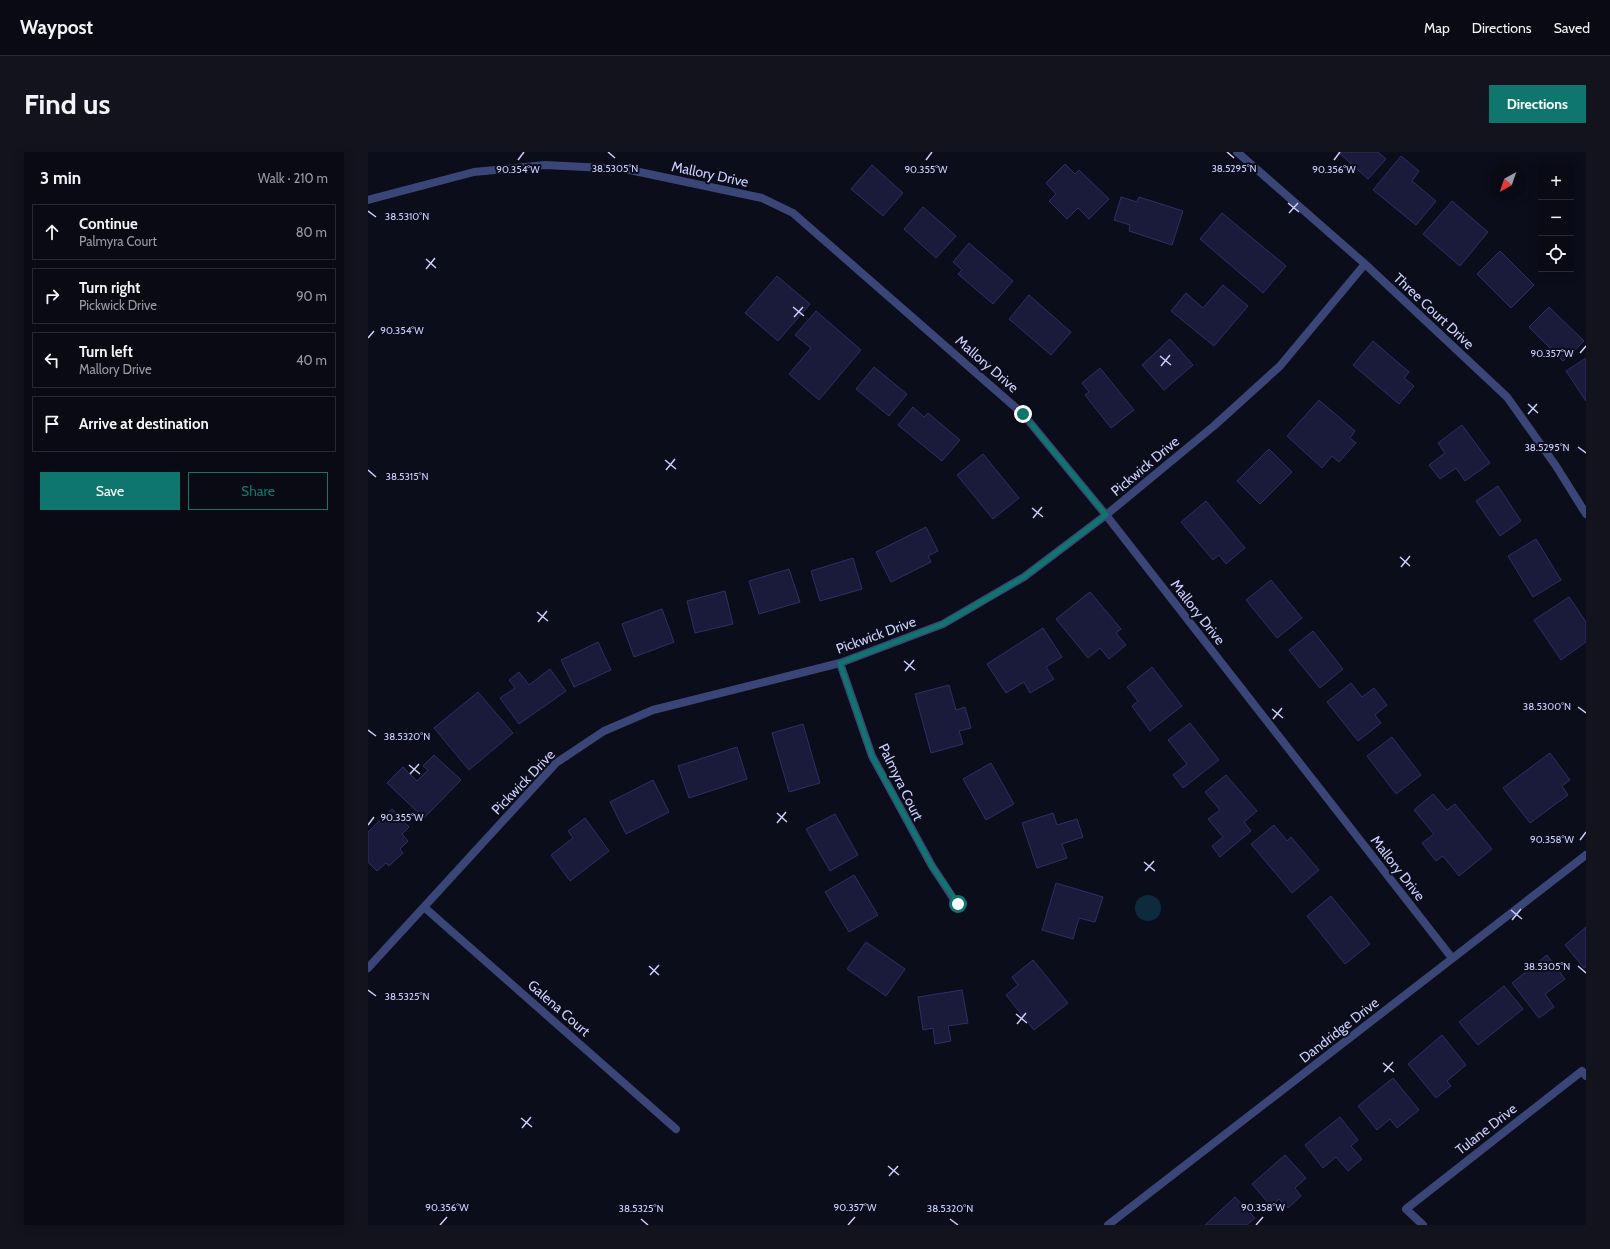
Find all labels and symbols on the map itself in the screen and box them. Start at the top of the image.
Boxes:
street label: Mallory Drive [670,157,750,191]
text: 38.5305°N [592,162,638,175]
text: 38.5295°N [1211,162,1257,175]
text: 90.354°W [496,163,540,176]
text: 90.355°W [904,163,948,176]
text: 90.356°W [1312,163,1356,176]
north arrow [1490,164,1526,200]
text: 38.5310°N [385,210,429,223]
street label: Three Court Drive [1390,269,1478,353]
text: 90.354°W [380,324,424,337]
street label: Mallory Drive [952,332,1022,396]
text: 90.357°W [1531,347,1574,360]
route end [1014,405,1032,423]
street label: Pickwick Drive [1107,432,1183,500]
text: 38.5295°N [1524,441,1570,454]
text: 38.5315°N [386,470,429,483]
street label: Mallory Drive [1167,576,1229,648]
street label: Pickwick Drive [834,612,918,658]
text: 38.5300°N [1523,700,1571,713]
text: 38.5320°N [384,730,430,743]
street label: Palmyra Court [875,740,928,824]
street label: Pickwick Drive [487,746,559,818]
text: 90.355°W [380,811,424,824]
street label: Mallory Drive [1367,832,1429,904]
text: 90.358°W [1530,833,1574,846]
route start [949,895,967,913]
text: 38.5305°N [1524,960,1570,973]
street label: Galena Court [524,976,594,1040]
text: 38.5325°N [385,990,429,1003]
street label: Dandridge Drive [1296,993,1382,1067]
street label: Tulane Drive [1452,1099,1520,1159]
text: 90.356°W [425,1201,469,1214]
text: 90.357°W [834,1201,877,1214]
text: 90.358°W [1241,1201,1285,1214]
text: 38.5325°N [619,1202,663,1215]
text: 38.5320°N [927,1202,973,1215]

